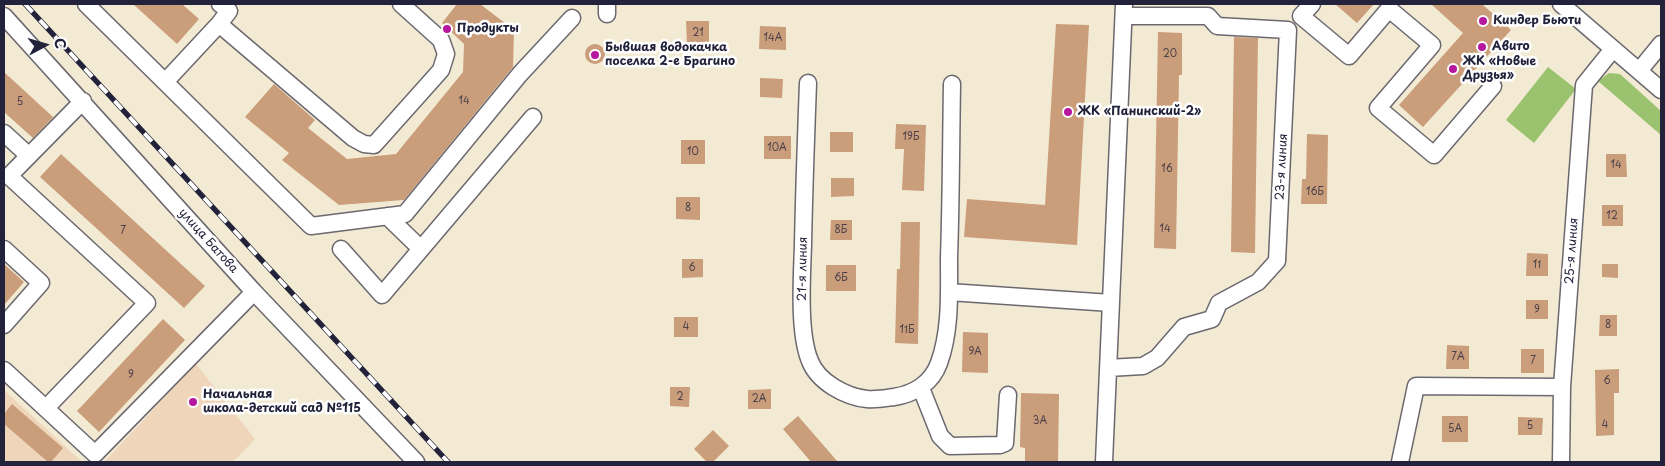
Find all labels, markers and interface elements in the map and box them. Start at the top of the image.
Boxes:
place label: Киндер Бьюти [1493,14,1581,28]
marker: Киндер Бьюти [1477,15,1489,27]
north arrow [20,20,70,70]
place label: Продукты [457,22,519,36]
marker: Продукты [441,23,453,35]
house number: 21 [692,27,704,39]
house number: 14А [764,32,782,44]
text: С [49,37,71,50]
place label: Авито [1492,40,1530,54]
place label: Бывшая водокачка поселка 2-е Брагино [605,41,735,69]
marker: Авито [1476,41,1488,53]
house number: 20 [1163,48,1177,60]
marker: Бывшая водокачка поселка 2-е Брагино [589,49,601,61]
place label: ЖК «Новые Друзья» [1463,55,1536,83]
marker: ЖК «Новые Друзья» [1447,63,1459,75]
house number: 14 [458,95,470,107]
house number: 5 [17,96,23,108]
place label: ЖК «Панинский-2» [1078,105,1201,119]
marker: ЖК «Панинский-2» [1062,106,1074,118]
house number: 19Б [903,131,919,143]
street label: 23-я линия [1273,133,1291,201]
house number: 10А [767,142,787,154]
house number: 10 [687,146,699,158]
house number: 14 [1610,159,1622,171]
house number: 16 [1161,163,1173,175]
house number: 16Б [1306,186,1324,198]
house number: 8 [685,202,691,214]
street label: улица Батова [175,206,241,276]
house number: 12 [1606,210,1618,222]
street label: 25-я линия [1562,217,1582,285]
house number: 14 [1159,223,1171,235]
house number: 8Б [835,224,847,236]
house number: 7 [120,225,126,237]
street label: 21-я линия [795,237,811,301]
house number: 11 [1533,259,1541,271]
house number: 6 [688,262,696,274]
house number: 6Б [834,272,848,284]
house number: 9 [1534,304,1540,316]
house number: 8 [1605,319,1611,331]
house number: 4 [683,321,689,333]
house number: 11Б [900,324,914,336]
house number: 9А [968,346,982,358]
house number: 7А [1451,351,1465,363]
house number: 7 [1530,355,1536,367]
house number: 9 [128,369,134,381]
house number: 6 [1603,375,1611,387]
place label: Начальная школа-детский сад №115 [203,388,361,416]
house number: 2 [676,391,684,403]
house number: 2А [752,393,766,405]
marker: Начальная школа-детский сад №115 [187,396,199,408]
house number: 3А [1033,415,1047,427]
house number: 4 [1602,419,1608,431]
house number: 5 [1527,420,1533,432]
house number: 5А [1448,423,1462,435]

